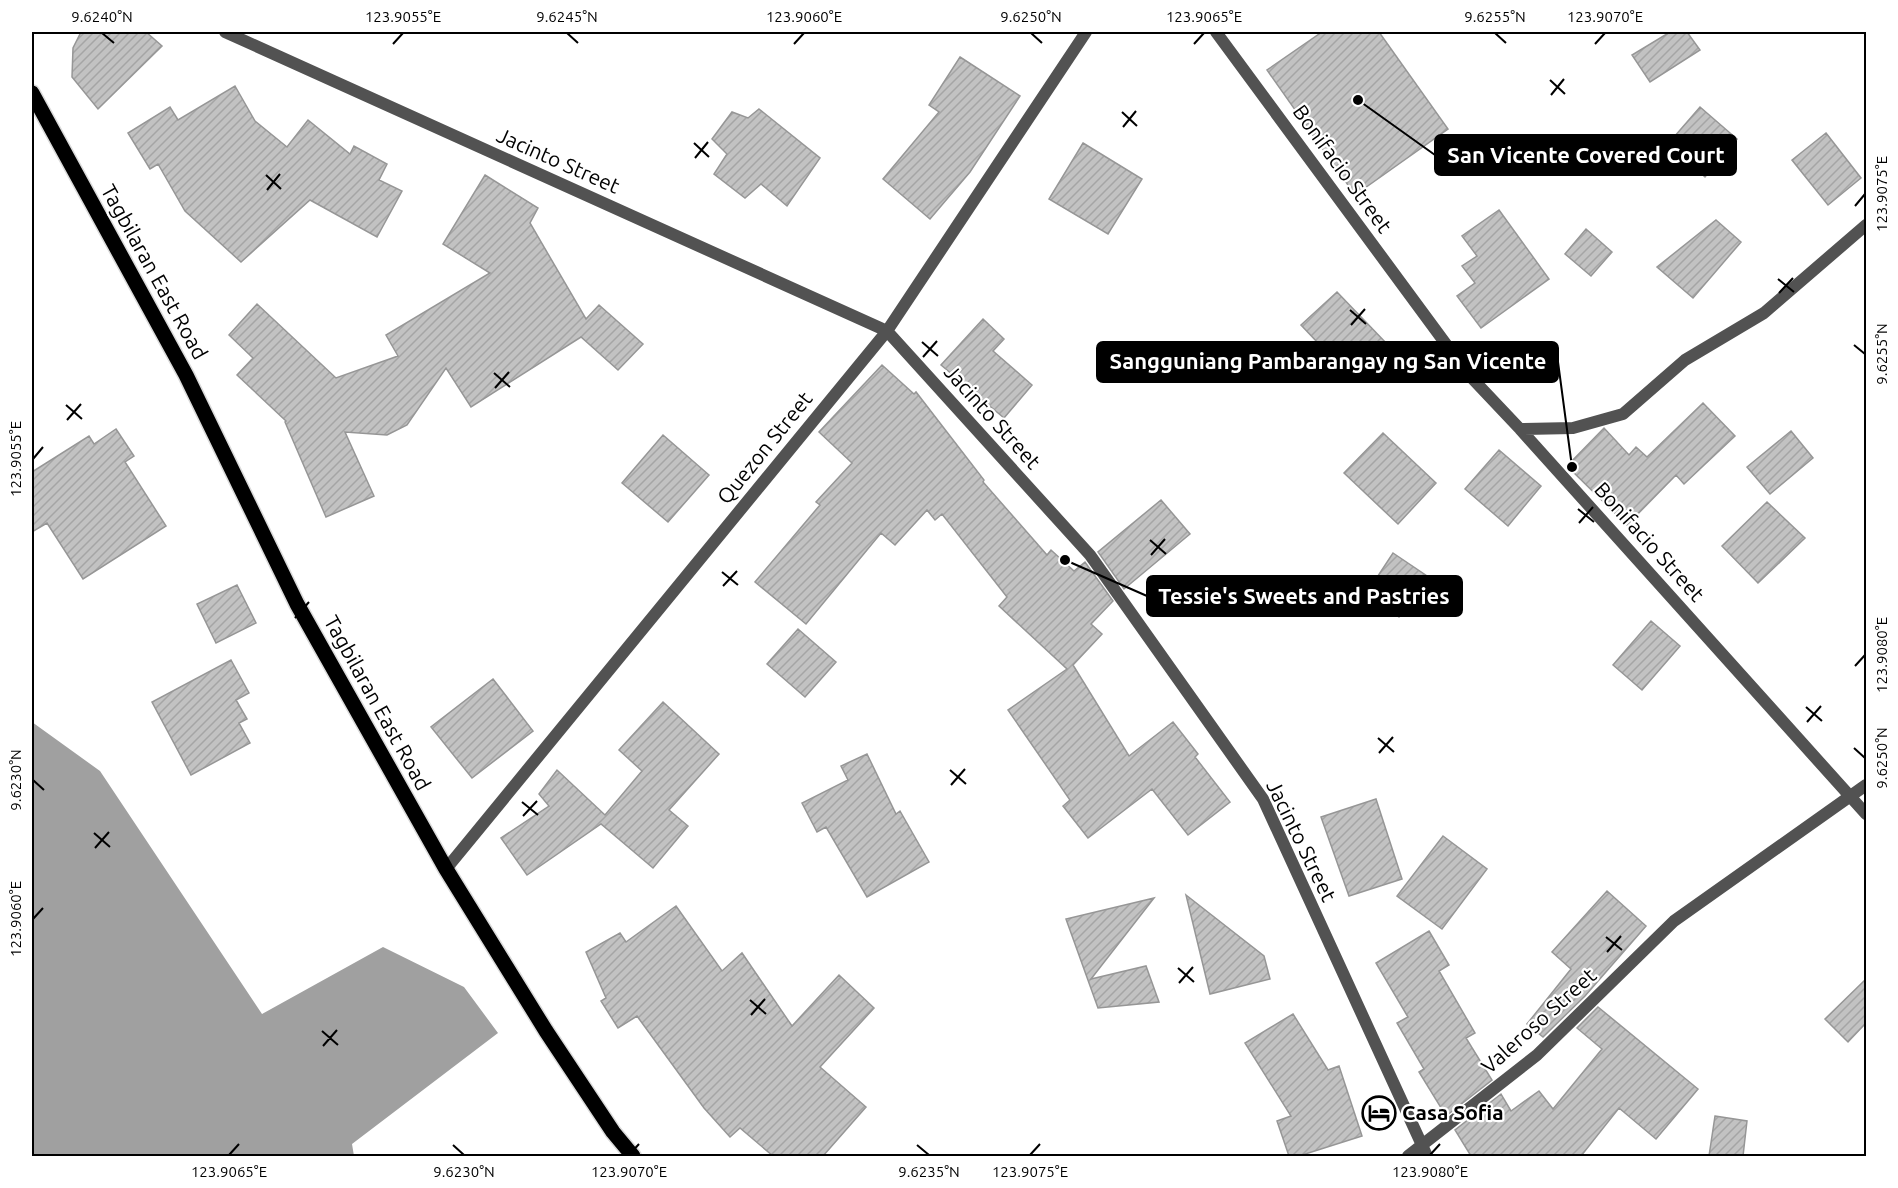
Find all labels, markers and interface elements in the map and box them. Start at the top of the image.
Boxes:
text: 9.6240°N [71,8,133,25]
text: 123.9055°E [365,8,441,25]
text: 9.6245°N [536,8,598,25]
text: 123.9060°E [766,8,842,25]
text: 9.6250°N [1000,8,1062,25]
text: 123.9065°E [1166,8,1242,25]
text: 9.6255°N [1464,8,1526,25]
text: 123.9070°E [1567,8,1643,25]
street label: Bonifacio Street [1288,100,1397,237]
street label: Jacinto Street [493,122,624,198]
callout: San Vicente Covered Court [1435,135,1736,175]
text: San Vicente Covered Court [1447,142,1725,167]
text: 123.9075°E [1873,156,1890,232]
street label: Tagbilaran East Road [97,180,213,363]
text: 9.6255°N [1873,323,1890,385]
callout: Sangguniang Pambarangay ng San Vicente [1097,342,1558,382]
text: Sangguniang Pambarangay ng San Vicente [1110,348,1546,373]
street label: Jacinto Street [940,359,1046,473]
street label: Quezon Street [712,387,817,508]
text: 123.9055°E [7,421,24,497]
street label: Bonifacio Street [1590,477,1710,606]
callout: Tessie's Sweets and Pastries [1147,576,1462,616]
text: Tessie's Sweets and Pastries [1158,583,1450,608]
street label: Tagbilaran East Road [320,611,436,794]
text: 123.9080°E [1873,617,1890,693]
text: 9.6250°N [1873,727,1890,789]
text: 9.6230°N [7,749,24,811]
street label: Jacinto Street [1262,776,1342,905]
text: 123.9060°E [7,881,24,957]
street label: Valeroso Street [1476,963,1601,1078]
hotel icon: Casa Sofia [1361,1095,1397,1131]
place label: Casa Sofia [1402,1100,1504,1124]
text: 123.9065°E [191,1163,267,1180]
text: 9.6230°N [433,1163,495,1180]
text: 123.9070°E [591,1163,667,1180]
text: 9.6235°N [898,1163,960,1180]
text: 123.9075°E [992,1163,1068,1180]
text: 123.9080°E [1392,1163,1468,1180]

